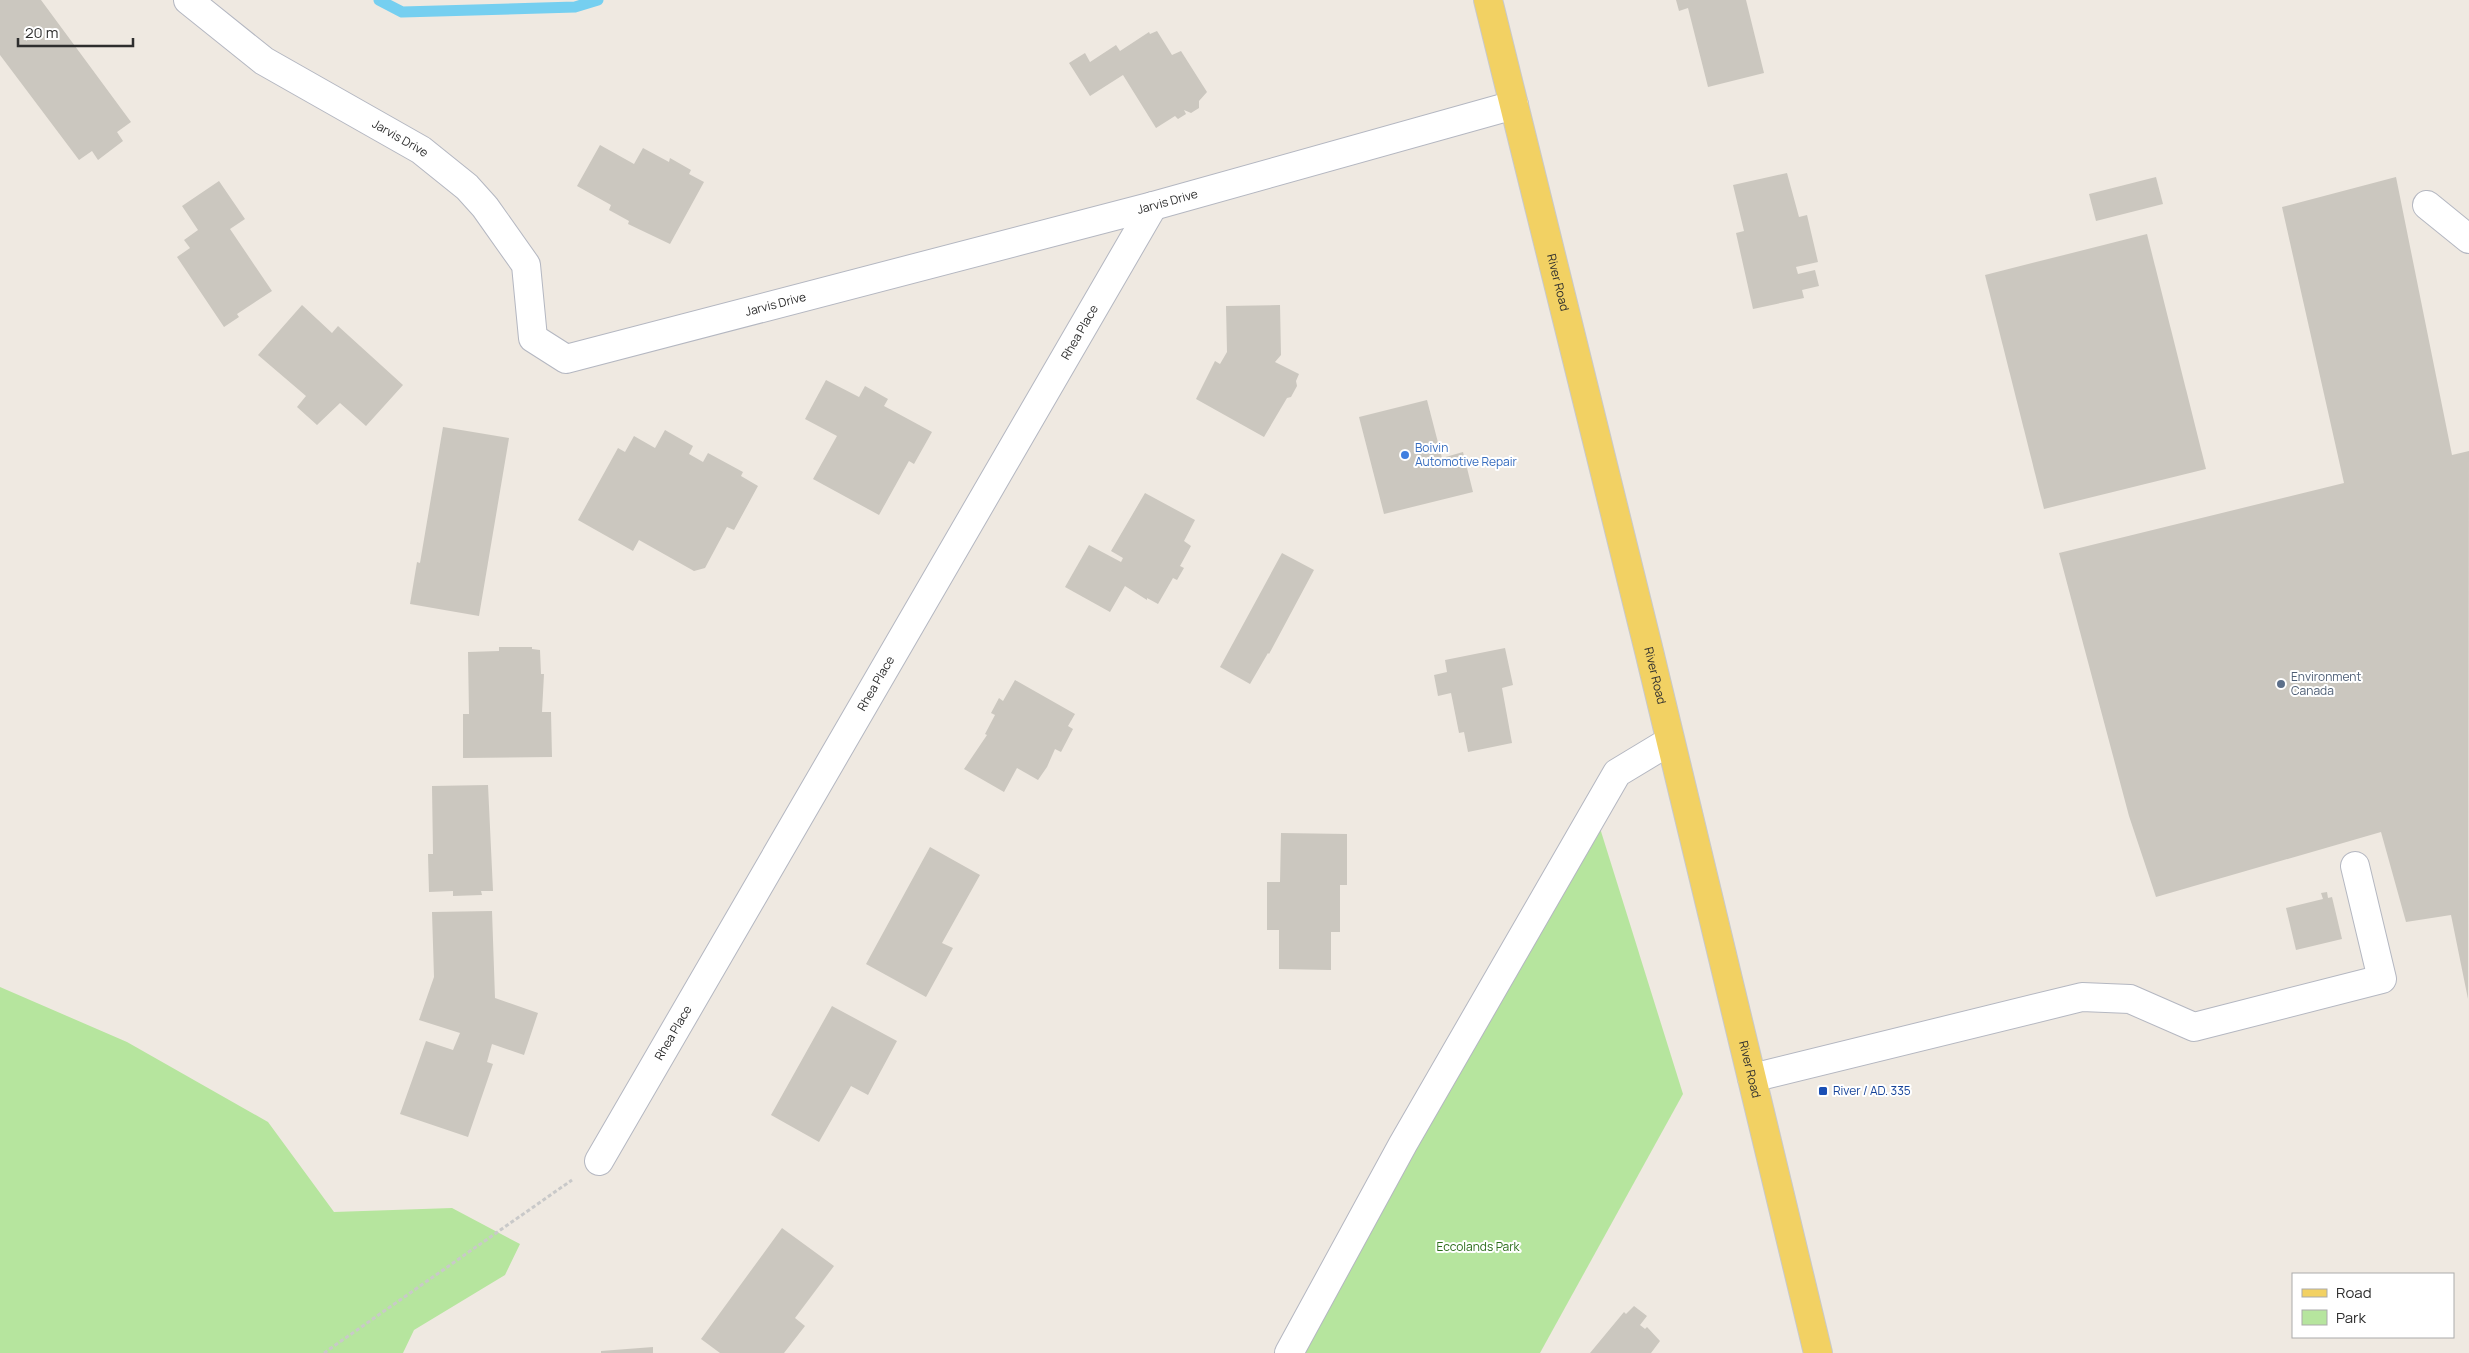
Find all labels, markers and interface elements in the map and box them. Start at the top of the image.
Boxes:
scale bar [18,15,132,47]
text: 20 m [25,22,58,43]
street label: Jarvis Drive [369,115,432,161]
street label: Jarvis Drive [1135,185,1200,218]
street label: River Road [1543,252,1574,313]
street label: Jarvis Drive [743,288,808,320]
street label: Rhea Place [1057,301,1102,363]
place label: Boivin Automotive Repair [1415,439,1517,470]
marker: Boivin Automotive Repair [1399,449,1411,461]
street label: River Road [1640,645,1671,706]
street label: Rhea Place [853,653,898,714]
place label: Environment Canada [2291,668,2361,699]
marker: Environment Canada [2275,678,2287,690]
street label: Rhea Place [650,1002,695,1063]
street label: River Road [1735,1039,1765,1100]
place label: River / AD. 335 [1833,1082,1911,1099]
marker: River / AD. 335 [1817,1085,1829,1097]
park label: Eccolands Park [1436,1238,1521,1255]
legend [2292,1273,2454,1338]
text: Road [2336,1282,2372,1303]
text: Park [2336,1307,2366,1328]

